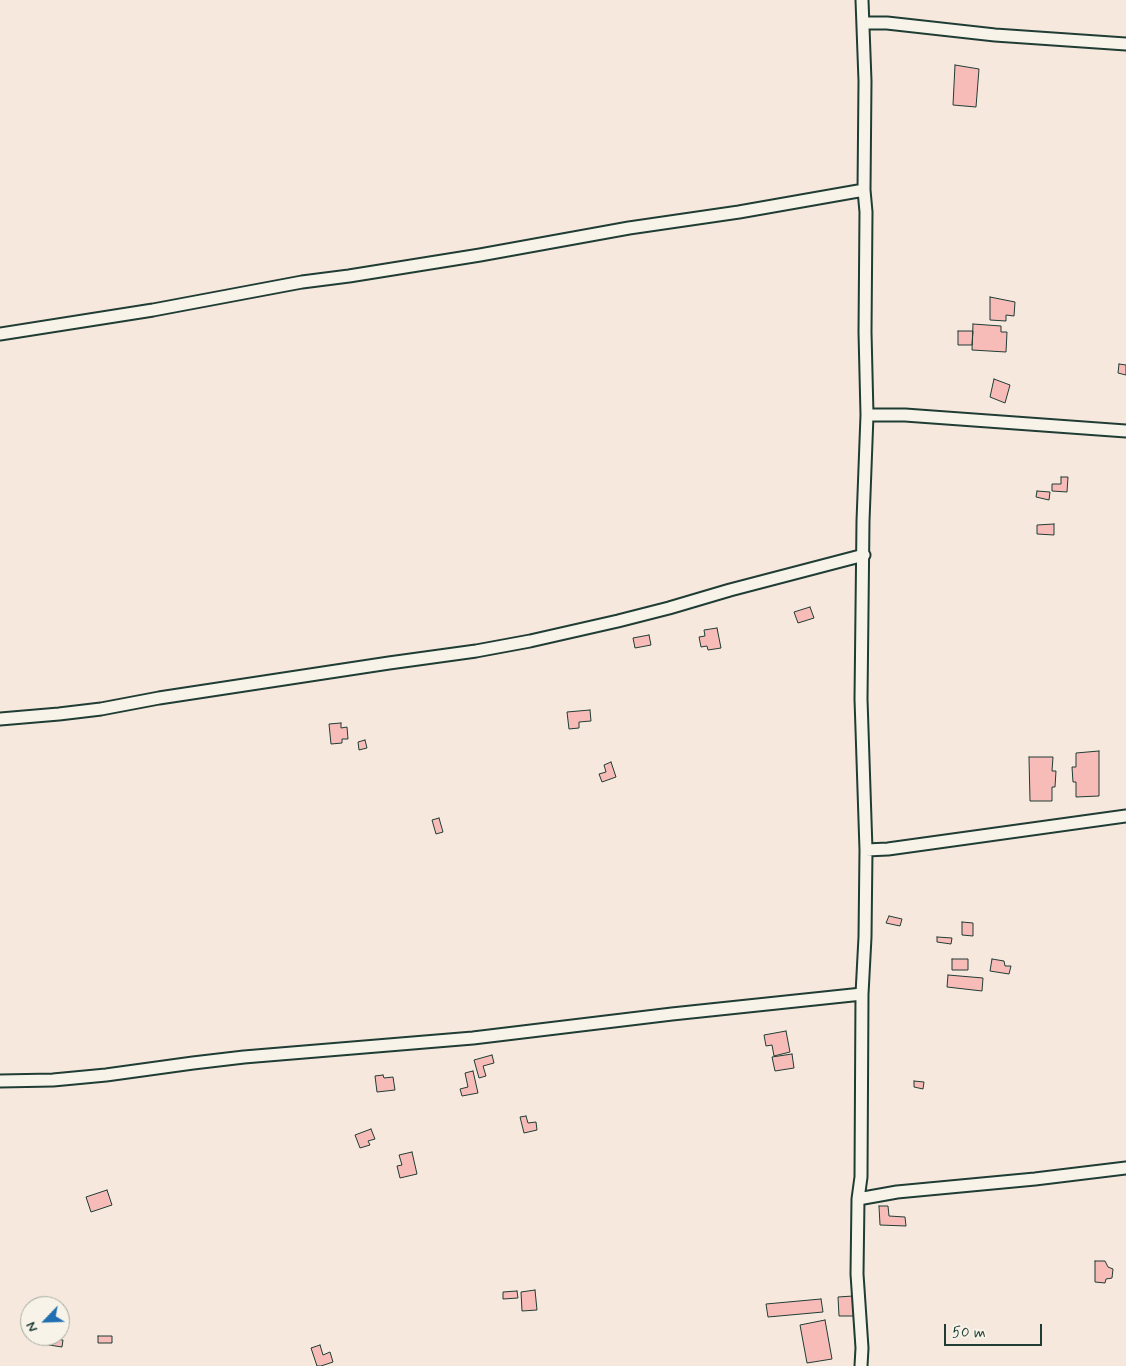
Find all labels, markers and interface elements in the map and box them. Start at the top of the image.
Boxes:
north arrow [20,1296,70,1346]
scale bar [946,1314,1044,1346]
text: N [22,1319,42,1335]
text: 50 m [952,1323,986,1343]

